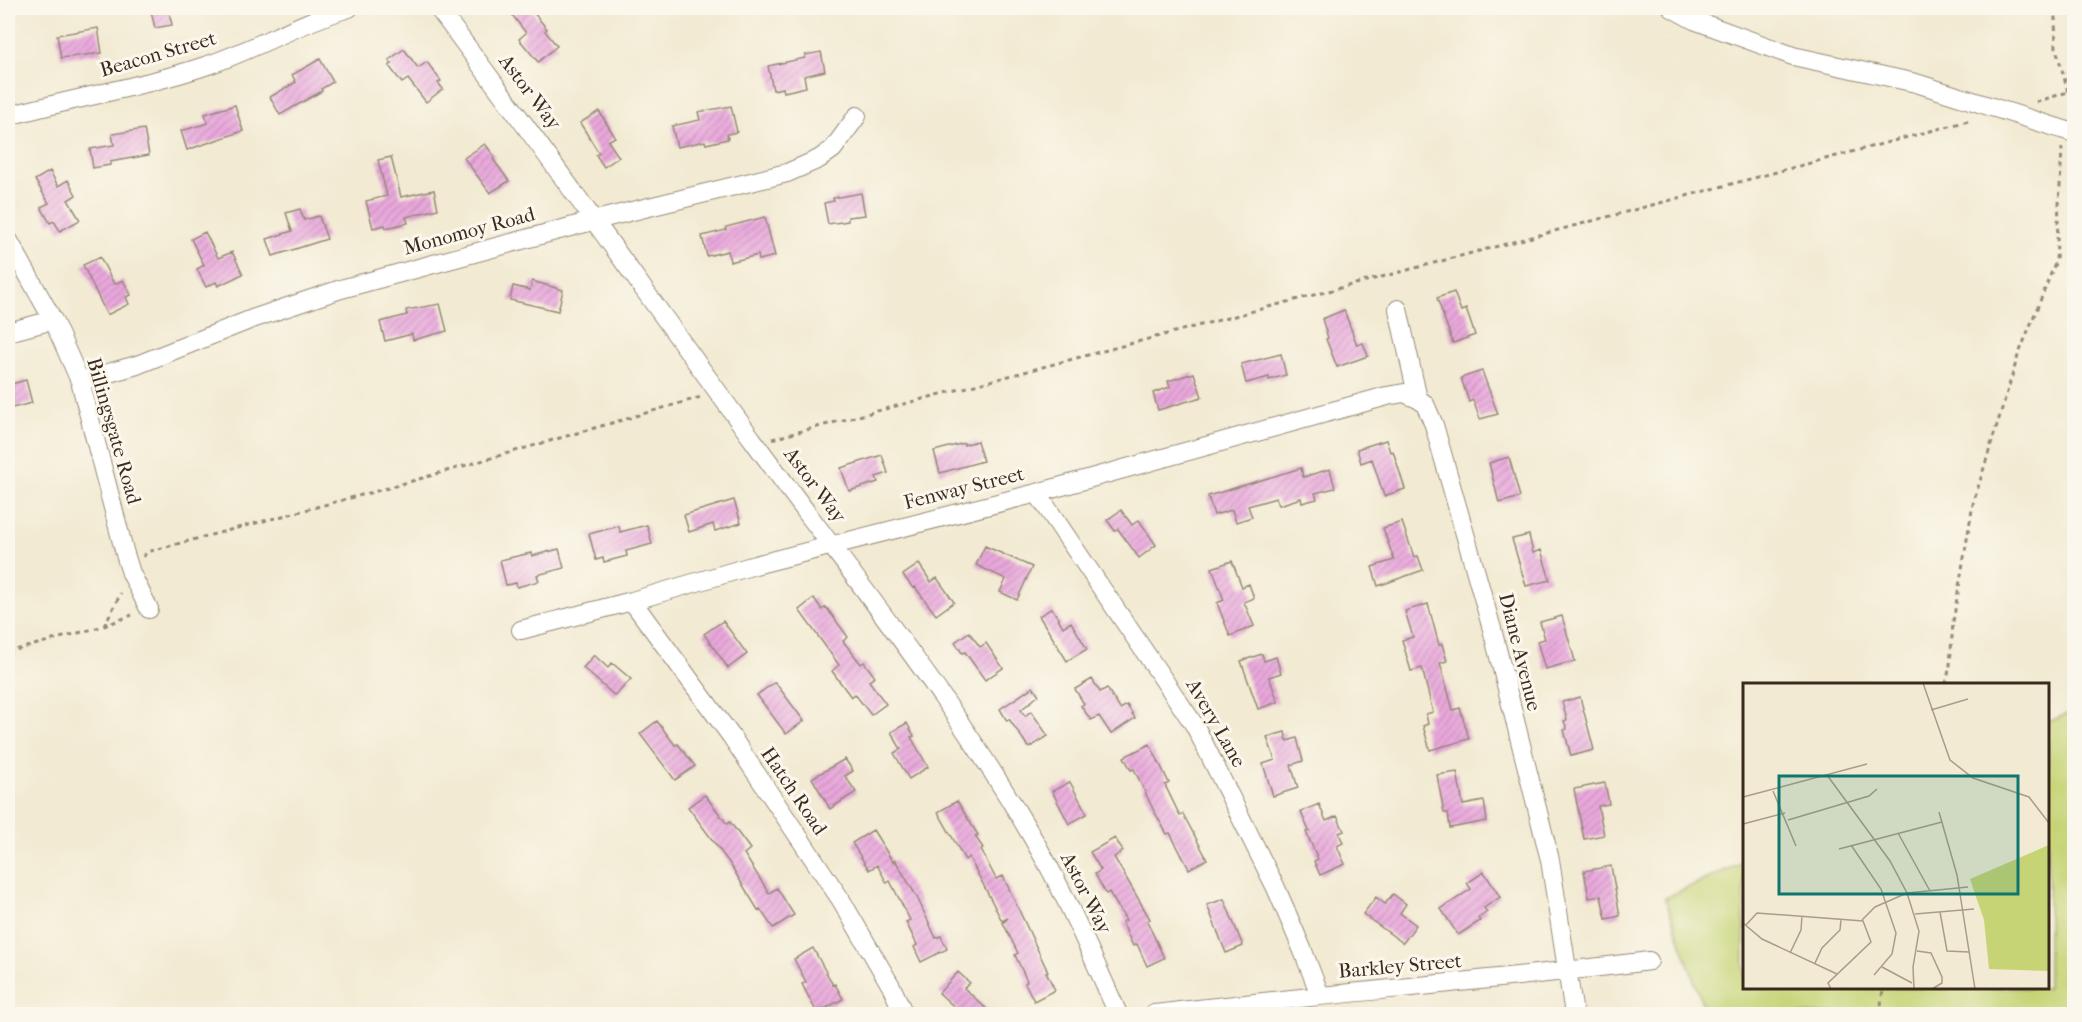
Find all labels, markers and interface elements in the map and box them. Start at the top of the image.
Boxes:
street label: Beacon Street [97,26,219,82]
street label: Astor Way [494,49,567,135]
street label: Monomoy Road [401,202,538,260]
street label: Billingsgate Road [82,355,146,508]
street label: Astor Way [779,442,852,528]
street label: Fenway Street [902,462,1026,514]
street label: Diane Avenue [1494,591,1546,713]
street label: Avery Lane [1181,674,1251,771]
inset map [1743,683,2049,989]
street label: Hatch Road [756,743,832,840]
street label: Astor Way [1055,848,1117,939]
street label: Barkley Street [1337,949,1463,983]

